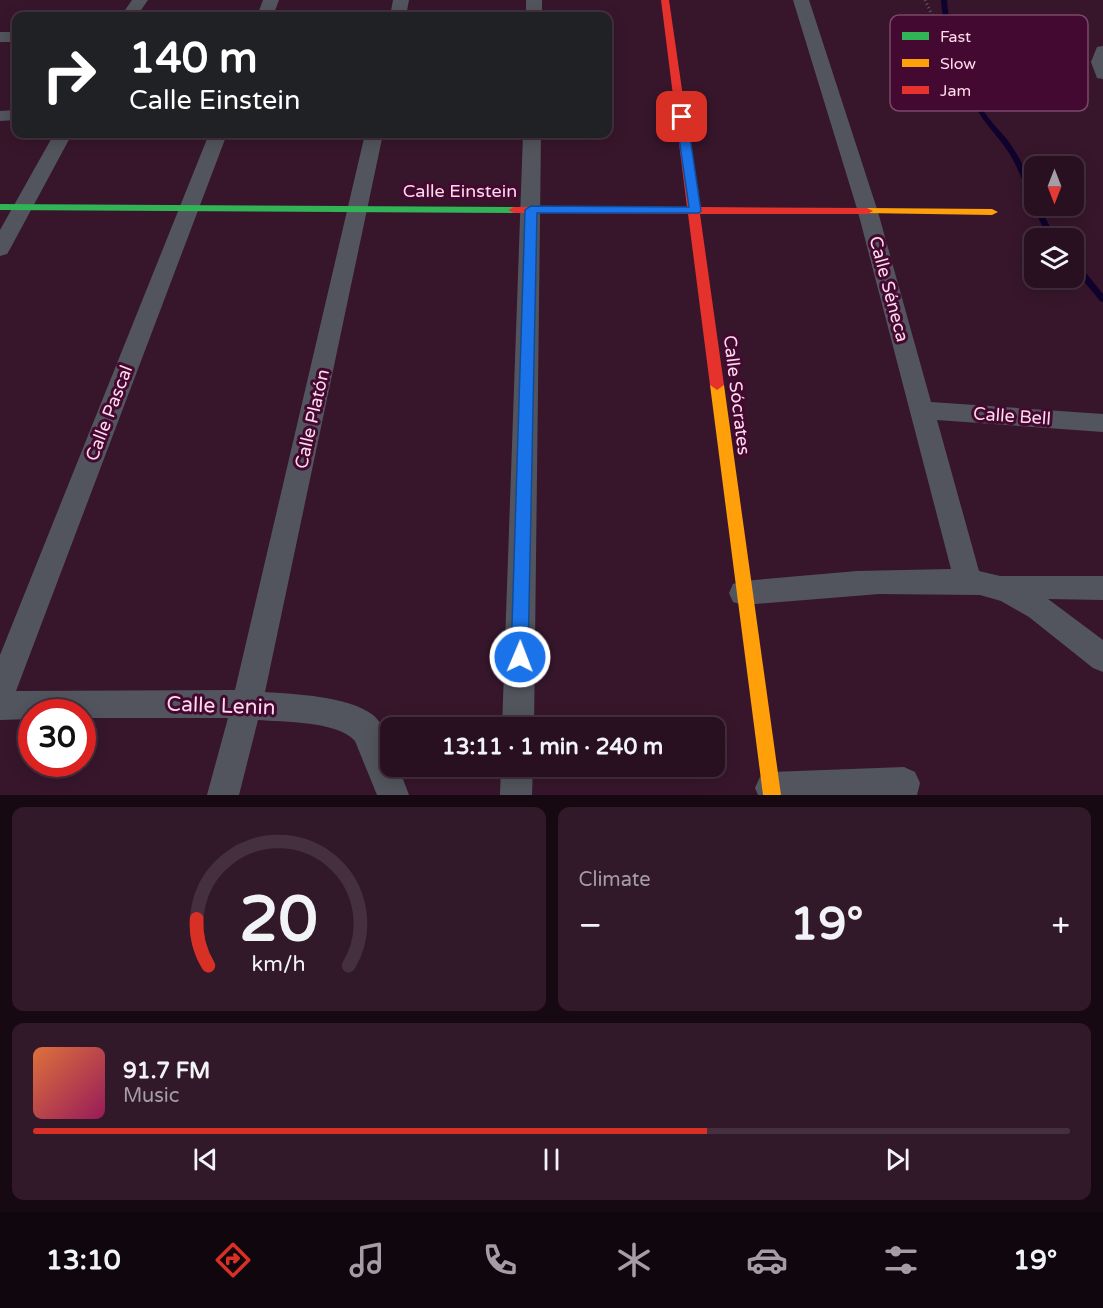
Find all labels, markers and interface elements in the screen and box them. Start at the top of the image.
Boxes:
legend [890,15,1088,111]
text: Fast [940,27,971,47]
text: 140 m [129,33,258,84]
icon: right [30,36,108,114]
text: Slow [940,54,976,74]
text: Jam [940,81,971,101]
text: Calle Einstein [129,84,301,117]
pin [656,91,707,142]
icon: arrive [665,100,698,133]
north arrow [1024,156,1084,216]
map controls [1024,156,1084,288]
street label: Calle Einstein [403,180,517,202]
button: layers [1024,228,1084,288]
street label: Calle Séneca [864,234,914,344]
street label: Calle Sócrates [719,334,755,456]
street label: Calle Pascal [81,362,137,464]
street label: Calle Platón [290,367,334,471]
street label: Calle Bell [972,402,1052,430]
position arrow [488,625,552,689]
street label: Calle Lenin [166,692,276,720]
speed limit sign: 30 [18,699,96,777]
text: 13:11 · 1 min · 240 m [442,734,663,760]
text: Climate [579,868,651,892]
text: 20 [240,883,318,958]
text: 19° [790,898,863,952]
text: − [579,906,602,945]
text: + [1051,906,1070,945]
text: km/h [252,951,306,977]
text: 91.7 FM [123,1058,210,1084]
text: Music [123,1084,179,1108]
icon: previous [189,1143,222,1176]
icon: pause [535,1143,568,1176]
icon: next [881,1143,914,1176]
icon: directions [212,1239,254,1281]
icon: music [346,1239,388,1281]
icon: phone [479,1239,521,1281]
icon: climate [613,1239,655,1281]
icon: car [746,1239,788,1281]
icon: filters [880,1239,922,1281]
text: 13:10 [46,1244,121,1277]
text: 19° [1013,1244,1057,1277]

